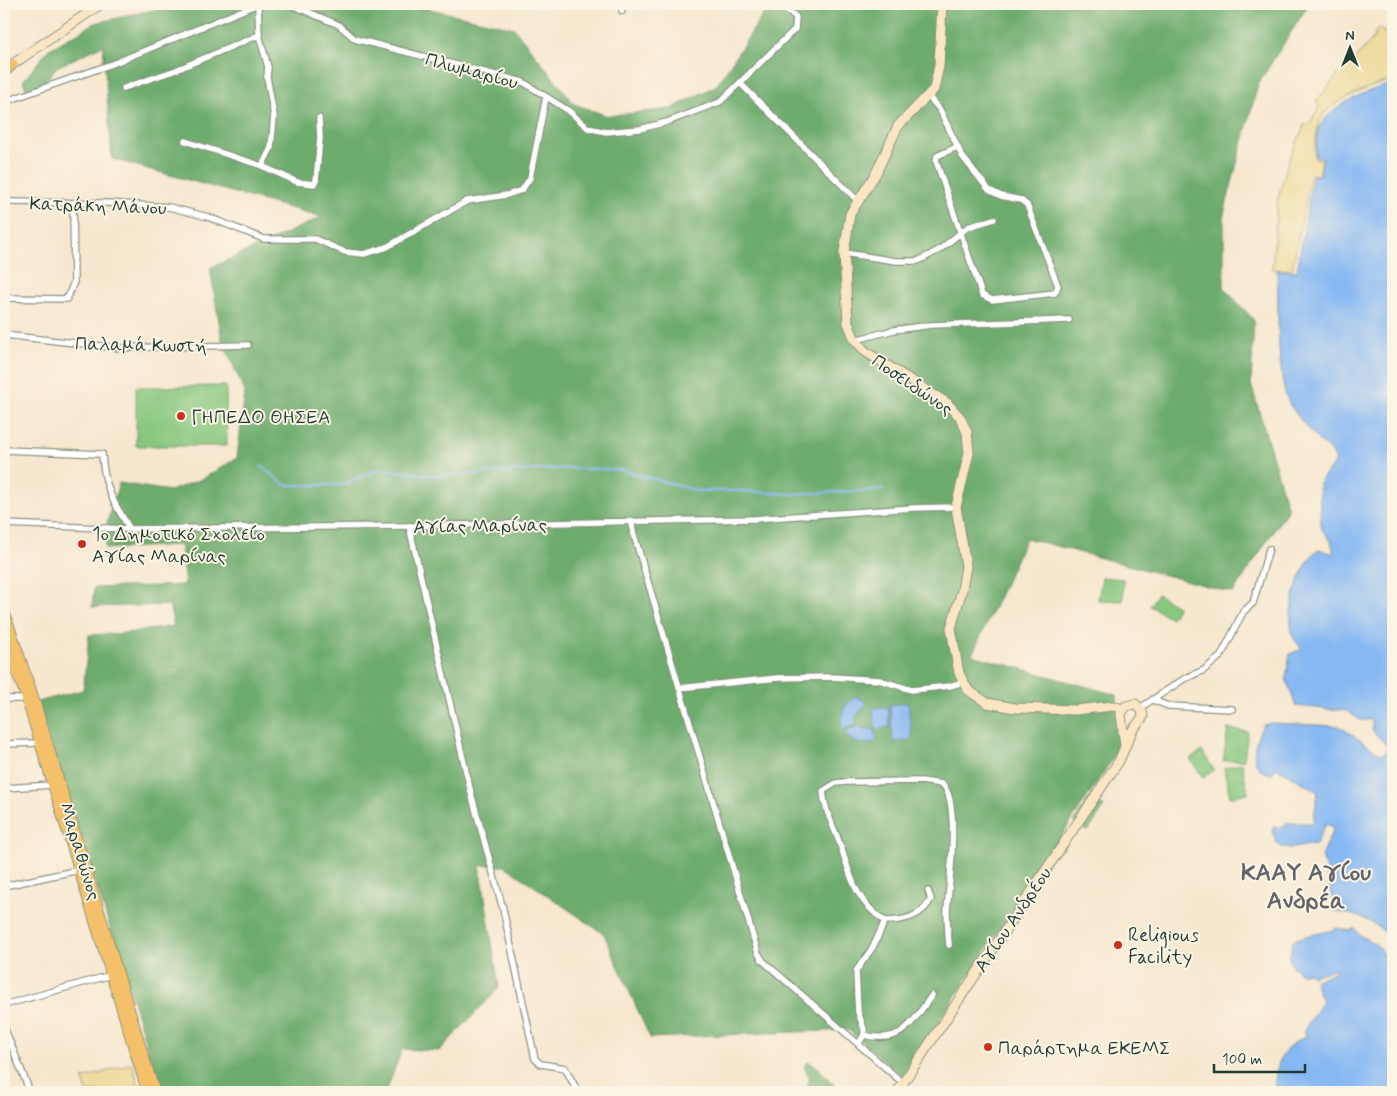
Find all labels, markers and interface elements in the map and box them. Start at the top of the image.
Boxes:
north arrow [1324,22,1374,72]
text: N [1345,27,1355,45]
street label: Πλωμαρίου [423,47,521,96]
street label: Κατράκη Μάνου [29,192,167,221]
street label: Παλαμά Κωστή [75,332,207,359]
street label: Ποσειδώνος [867,349,958,422]
place label: ΓΗΠΕΔΟ ΘΗΣΕΑ [191,405,330,430]
marker: ΓΗΠΕΔΟ ΘΗΣΕΑ [175,410,187,422]
street label: Αγίας Μαρίνας [413,513,547,540]
place label: 1ο Δημοτικό Σχολείο Αγίας Μαρίνας [92,522,265,569]
marker: 1ο Δημοτικό Σχολείο Αγίας Μαρίνας [76,538,88,550]
street label: Μαραθώνος [53,799,106,903]
district label: ΚΑΑΥ Αγίου Ανδρέα [1241,858,1371,917]
street label: Αγίου Ανδρέου [969,862,1058,977]
place label: Religious Facility [1128,923,1200,970]
marker: Religious Facility [1112,939,1124,951]
place label: Παράρτημα ΕΚΕΜΣ [998,1036,1171,1061]
marker: Παράρτημα ΕΚΕΜΣ [982,1041,994,1053]
scale bar [1214,1041,1306,1073]
text: 100 m [1222,1050,1262,1070]

